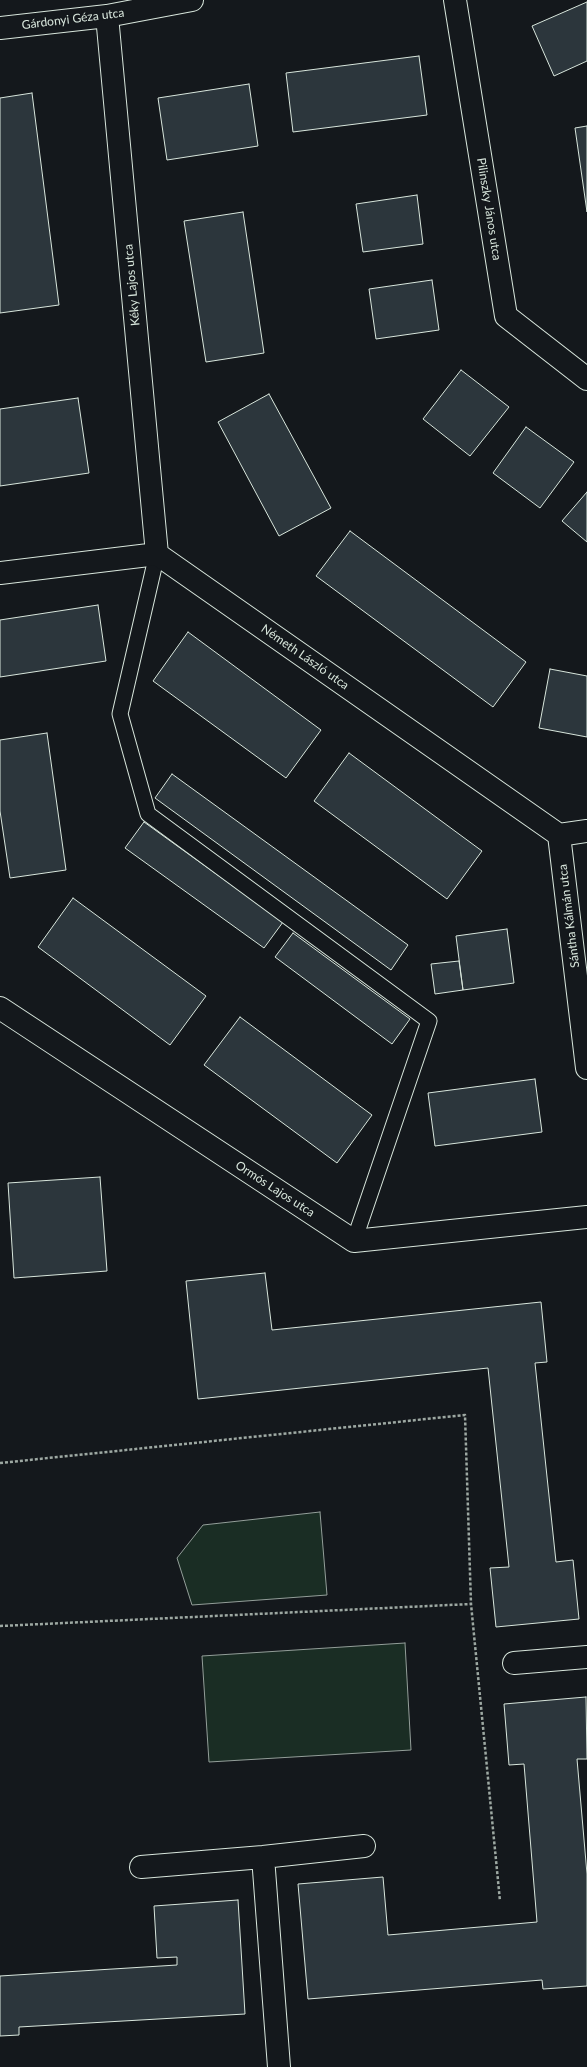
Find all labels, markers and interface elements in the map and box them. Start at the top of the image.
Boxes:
street label: Gárdonyi Géza utca [21,6,125,32]
street label: Pilinszky János utca [474,157,504,261]
street label: Kéky Lajos utca [121,244,143,326]
street label: Németh László utca [258,621,352,693]
street label: Sántha Kálmán utca [556,864,582,968]
street label: Ormós Lajos utca [233,1158,317,1220]

